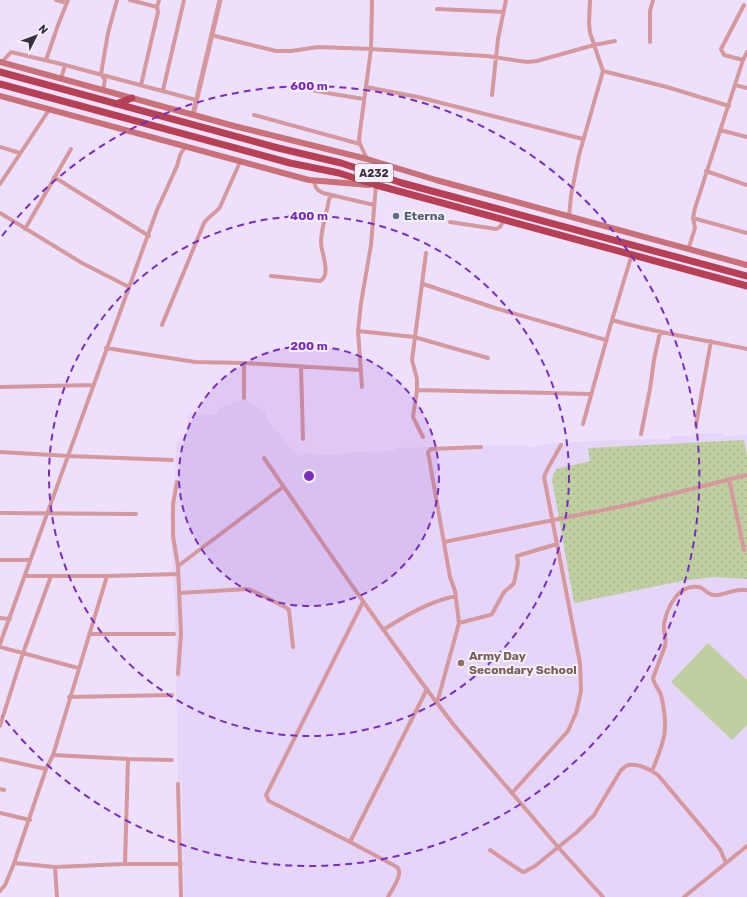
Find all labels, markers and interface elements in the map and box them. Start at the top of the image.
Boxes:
north arrow [16,16,56,56]
text: N [36,22,51,37]
text: 600 m [290,79,328,93]
road number: A232 [355,164,393,182]
text: 400 m [290,209,328,223]
place label: Eterna [404,209,445,223]
marker: Eterna [391,211,401,221]
text: 200 m [290,339,328,353]
centre of rings [302,469,316,483]
place label: Army Day Secondary School [469,649,577,677]
marker: Army Day Secondary School [456,658,466,668]

